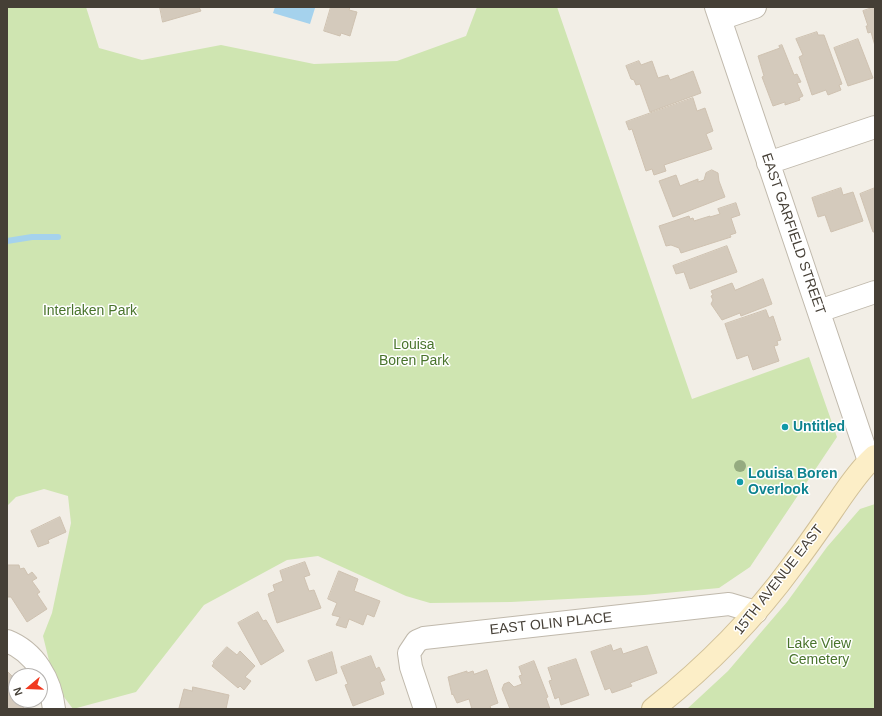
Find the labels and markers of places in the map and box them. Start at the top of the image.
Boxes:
place label: Untitled [793,419,845,435]
marker: Untitled [780,422,790,432]
place label: Louisa Boren Overlook [748,466,837,498]
marker: Louisa Boren Overlook [735,477,745,487]

